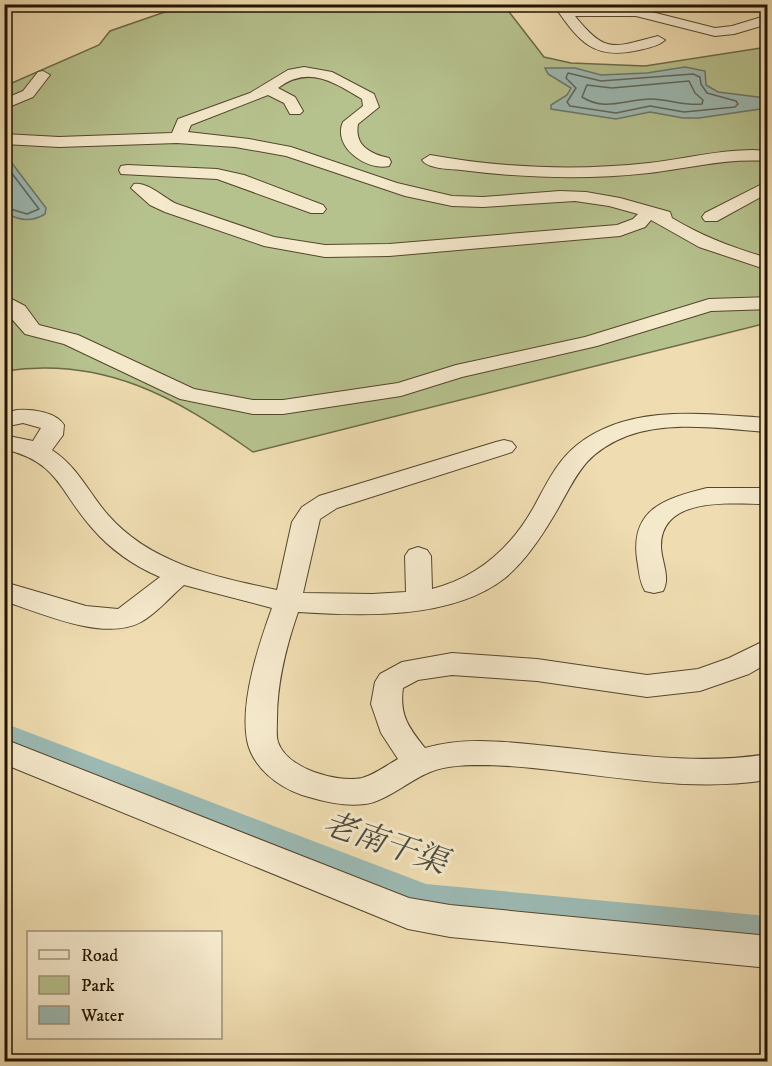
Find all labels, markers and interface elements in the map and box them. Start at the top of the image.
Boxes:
water label: 老南干渠 [318,804,456,885]
legend [27,931,222,1039]
text: Road [81,945,118,967]
text: Park [81,975,115,997]
text: Water [80,1005,124,1027]

